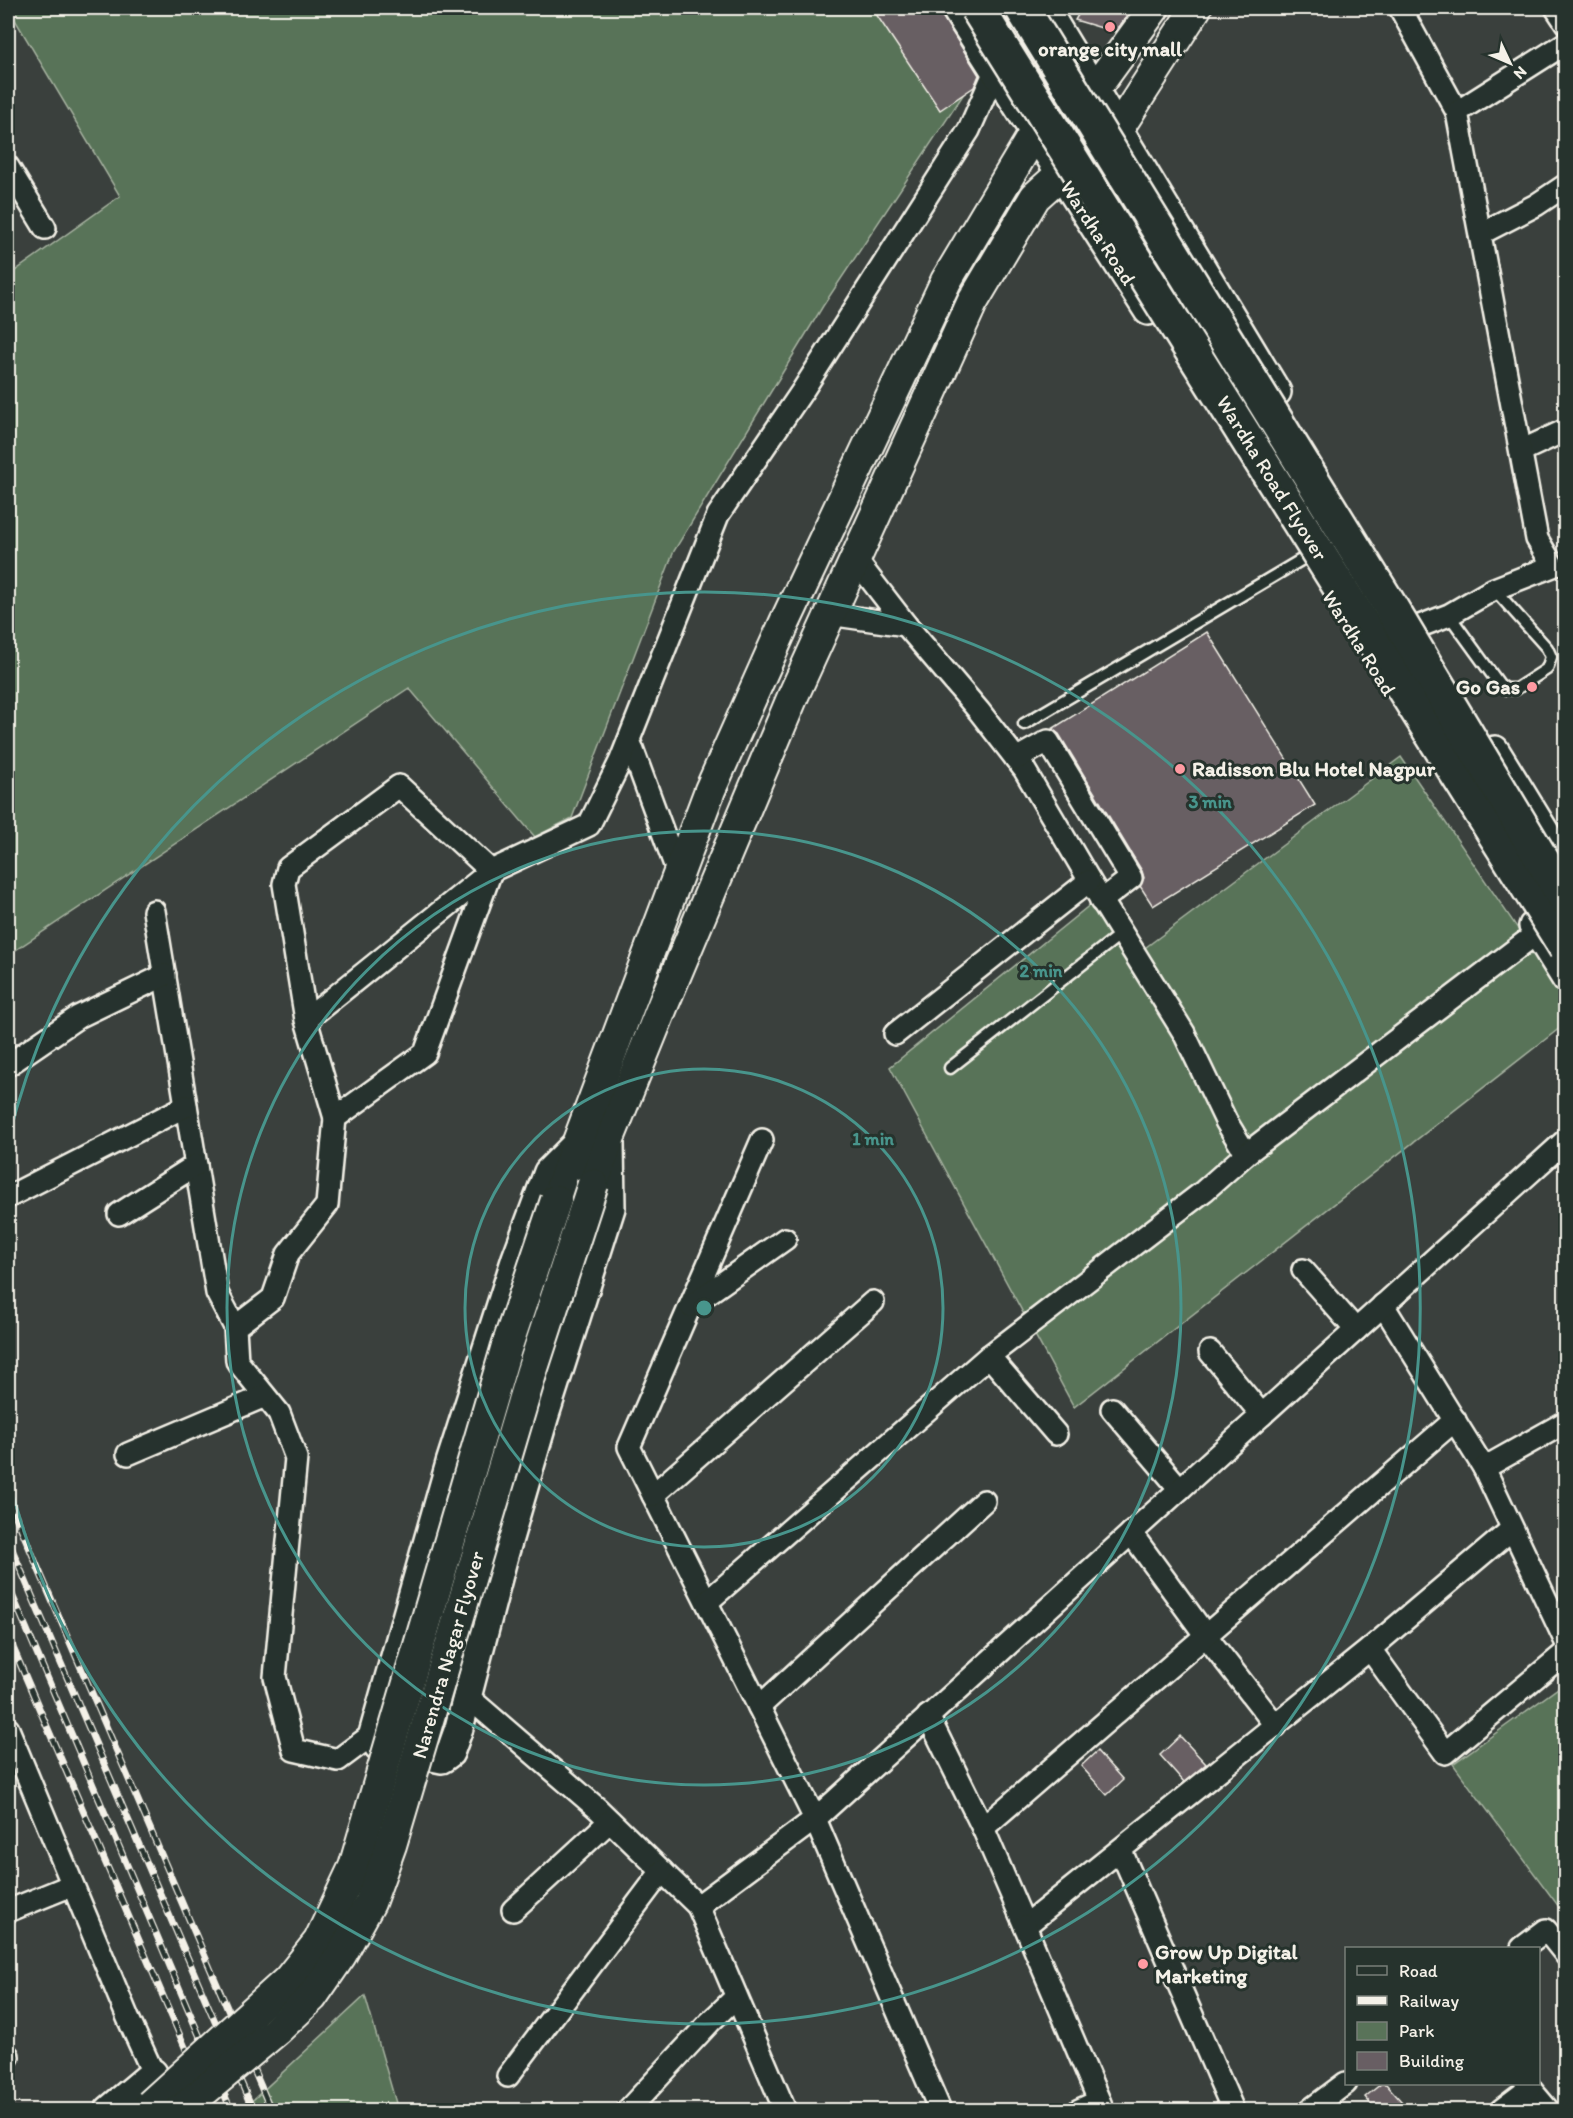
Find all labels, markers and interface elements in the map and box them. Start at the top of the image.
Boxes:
marker: orange city mall [1103,20,1117,34]
north arrow [1480,33,1540,93]
place label: orange city mall [1038,36,1183,62]
text: N [1510,63,1531,84]
street label: Wardha Road [1055,176,1142,290]
street label: Wardha Road Flyover [1212,391,1333,565]
street label: Wardha Road [1317,585,1402,701]
place label: Go Gas [1456,674,1520,699]
marker: Go Gas [1525,680,1539,694]
place label: Radisson Blu Hotel Nagpur [1192,756,1436,782]
marker: Radisson Blu Hotel Nagpur [1173,762,1187,776]
text: 3 min [1188,791,1232,813]
text: 2 min [1020,960,1063,982]
text: 1 min [852,1128,894,1150]
centre of rings [694,1298,714,1318]
street label: Narendra Nagar Flyover [406,1548,489,1761]
place label: Grow Up Digital Marketing [1155,1939,1299,1989]
legend [1345,1947,1540,2085]
marker: Grow Up Digital Marketing [1136,1957,1150,1971]
text: Road [1399,1960,1438,1982]
text: Railway [1399,1990,1460,2012]
text: Park [1399,2020,1434,2042]
text: Building [1399,2050,1465,2072]

